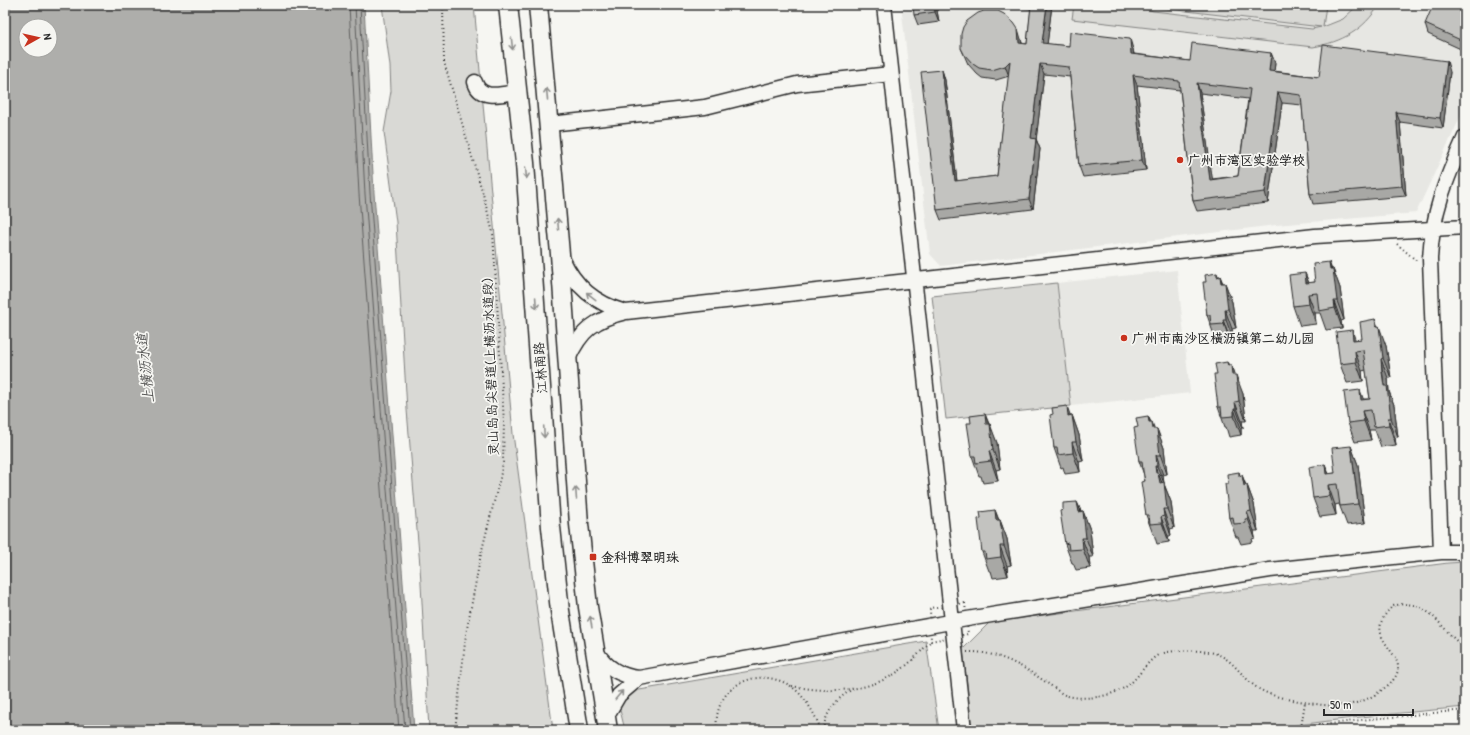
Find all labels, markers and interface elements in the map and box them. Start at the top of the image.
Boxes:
north arrow [18,18,58,58]
text: N [41,33,55,41]
one-way arrow [508,37,516,50]
one-way arrow [543,88,551,101]
place label: 广州市湾区实验学校 [1188,151,1305,169]
marker: 广州市湾区实验学校 [1175,155,1185,165]
one-way arrow [522,166,529,179]
one-way arrow [555,218,562,231]
street label: 灵山岛岛尖碧道(上横沥水道段) [478,278,502,456]
one-way arrow [585,292,596,300]
one-way arrow [532,296,539,309]
place label: 广州市南沙区横沥镇第二幼儿园 [1132,329,1314,347]
water label: 上横沥水道 [131,331,158,404]
marker: 广州市南沙区横沥镇第二幼儿园 [1119,333,1129,343]
street label: 江林南路 [529,341,551,395]
one-way arrow [540,425,547,438]
one-way arrow [573,487,580,500]
place label: 金科博翠明珠 [601,548,679,566]
marker: 金科博翠明珠 [588,552,598,562]
one-way arrow [587,616,595,629]
one-way arrow [615,690,624,700]
scale bar [1324,691,1413,717]
text: 50 m [1330,696,1351,713]

